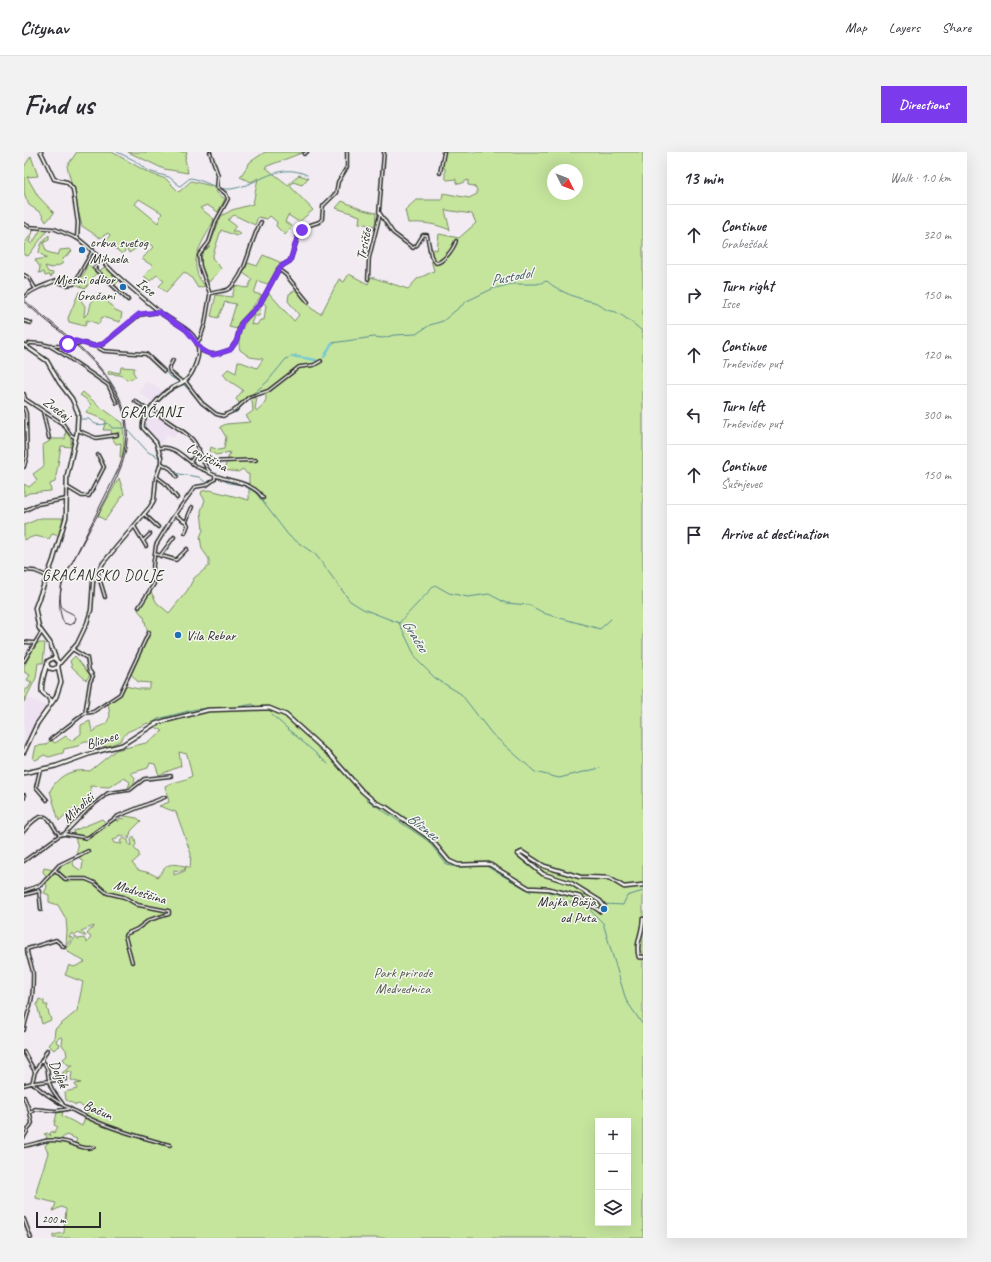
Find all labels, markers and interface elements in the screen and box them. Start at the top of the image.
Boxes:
text: Citynav [20,16,68,40]
text: Map [845,19,867,36]
text: Layers [889,19,920,36]
text: Share [942,19,971,36]
button: Directions [881,86,967,123]
text: Find us [24,87,94,122]
north arrow [547,164,583,200]
text: 13 min [683,168,723,189]
text: Walk · 1.0 km [890,170,951,186]
text: Continue [721,217,766,236]
route end [293,221,311,239]
icon: ahead [683,224,705,246]
street label: Trsišče [353,225,376,261]
text: 320 m [923,227,951,243]
place label: crkva svetog Mihaela [90,234,149,267]
text: Grabešćak [721,236,767,252]
marker: crkva svetog Mihaela [77,245,87,255]
water label: Pustodol [489,263,538,290]
place label: Mjesni odbor Gračani [54,271,117,304]
street label: Isce [133,274,160,301]
text: Turn right [721,277,774,296]
marker: Mjesni odbor Gračani [118,282,128,292]
icon: right [683,284,705,306]
text: 150 m [923,287,951,303]
text: Isce [721,296,739,312]
route start [59,335,77,353]
text: Continue [721,337,766,356]
icon: ahead [683,344,705,366]
text: 120 m [923,347,951,363]
text: Trnčevićev put [721,356,782,372]
street label: Zvečaj [40,393,76,426]
text: Turn left [721,397,764,416]
district label: GRAČANI [120,402,185,422]
icon: left [683,404,705,426]
text: 300 m [923,407,951,423]
text: Trnčevićev put [721,416,782,432]
street label: Lonjščina [183,439,232,476]
text: Continue [721,457,766,476]
icon: ahead [683,464,705,486]
text: 150 m [923,467,951,483]
text: Šušnjevec [721,476,762,492]
icon: arrive [683,524,705,546]
text: Arrive at destination [721,525,828,544]
district label: GRAČANSKO DOLJE [42,566,165,585]
water label: Gračec [398,616,433,657]
place label: Vila Rebar [186,627,237,644]
marker: Vila Rebar [173,630,183,640]
street label: Bliznec [84,727,121,753]
street label: Miholići [59,788,99,827]
water label: Bliznec [403,809,444,846]
street label: Medveščina [112,876,169,908]
place label: Majka Božja od Puta [537,893,597,926]
marker: Majka Božja od Puta [599,904,609,914]
park label: Park prirode Medvednica [374,964,434,997]
street label: Doljek [46,1058,73,1091]
street label: Bačun [81,1096,116,1124]
map controls [595,1118,631,1226]
button: + [595,1118,631,1154]
button: − [595,1154,631,1190]
button: layers [595,1190,631,1226]
scale bar [36,1210,101,1229]
text: 200 m [42,1212,66,1226]

